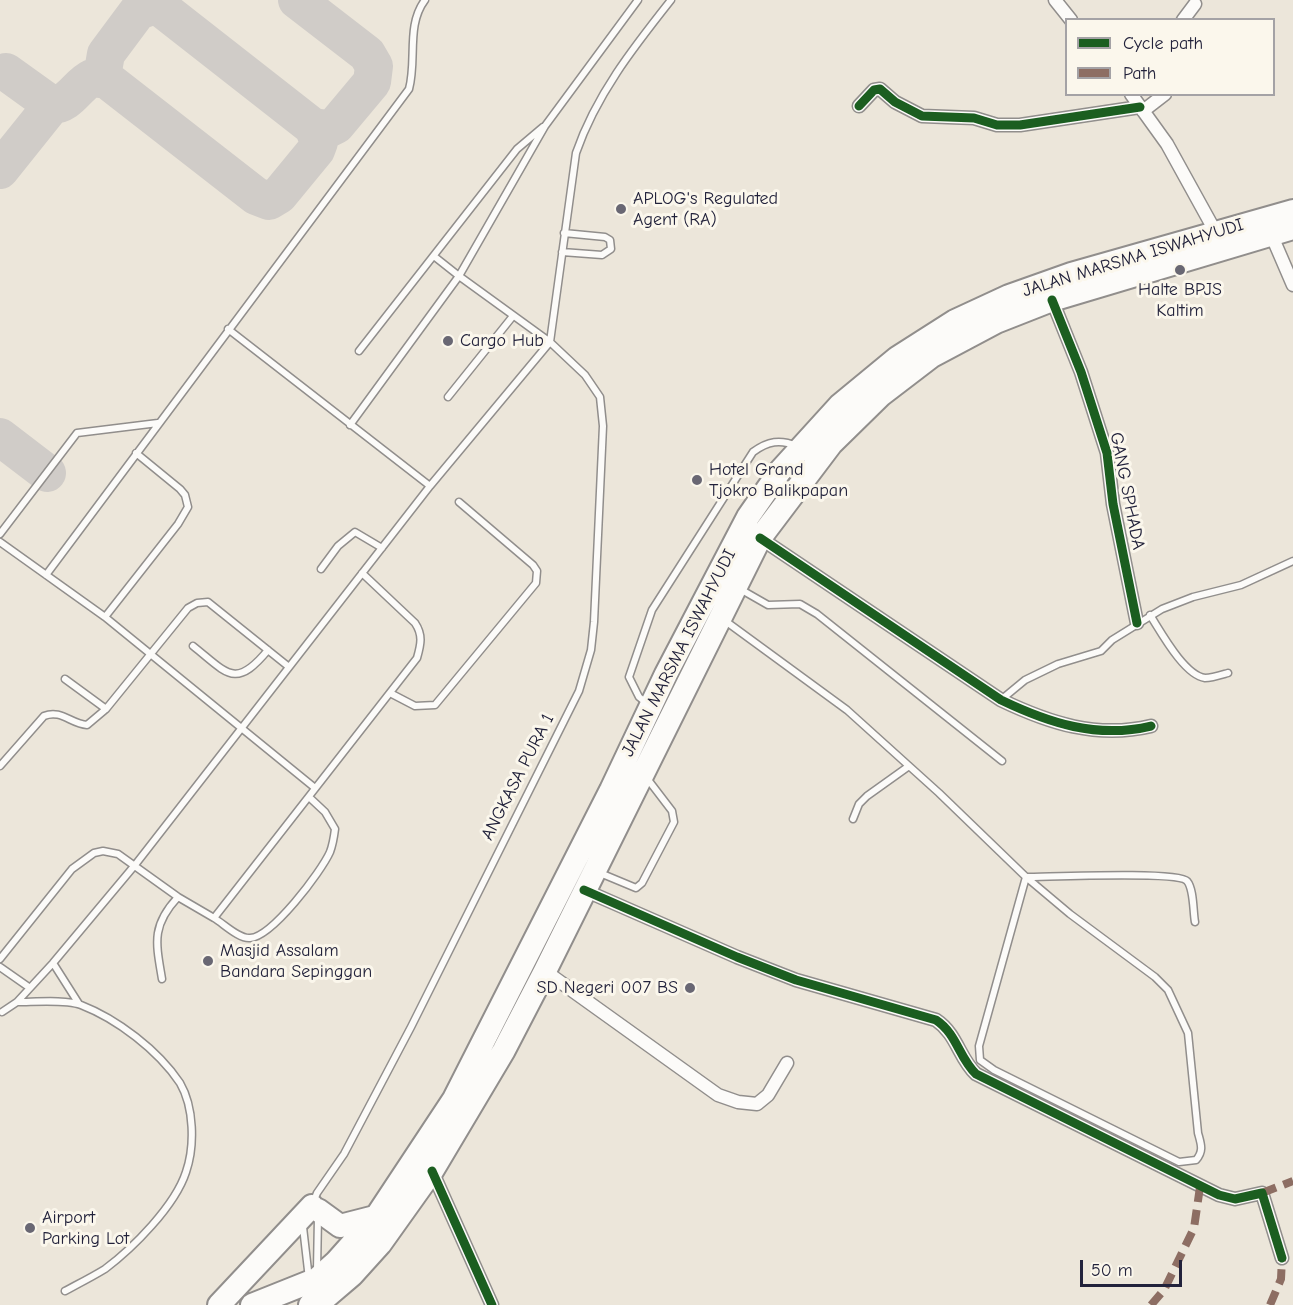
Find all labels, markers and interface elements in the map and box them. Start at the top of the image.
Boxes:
legend [1065,18,1275,96]
text: Cycle path [1123,33,1203,54]
text: Path [1123,63,1156,84]
place label: APLOG's Regulated Agent (RA) [633,188,778,230]
marker: APLOG's Regulated Agent (RA) [614,202,628,216]
street label: JALAN MARSMA ISWAHYUDI [1020,214,1246,302]
marker: Halte BPJS Kaltim [1173,263,1187,277]
place label: Halte BPJS Kaltim [1138,279,1222,322]
place label: Cargo Hub [460,330,544,352]
marker: Cargo Hub [441,334,455,348]
street label: GANG SPHADA [1105,430,1149,552]
place label: Hotel Grand Tjokro Balikpapan [709,459,848,502]
marker: Hotel Grand Tjokro Balikpapan [690,473,704,487]
street label: JALAN MARSMA ISWAHYUDI [617,546,741,760]
street label: ANGKASA PURA 1 [477,710,559,844]
place label: Masjid Assalam Bandara Sepinggan [220,940,372,982]
marker: Masjid Assalam Bandara Sepinggan [201,954,215,968]
place label: SD Negeri 007 BS [537,977,678,999]
marker: SD Negeri 007 BS [683,981,697,995]
place label: Airport Parking Lot [42,1207,129,1250]
marker: Airport Parking Lot [23,1221,37,1235]
scale bar [1083,1248,1185,1286]
text: 50 m [1091,1260,1133,1281]

